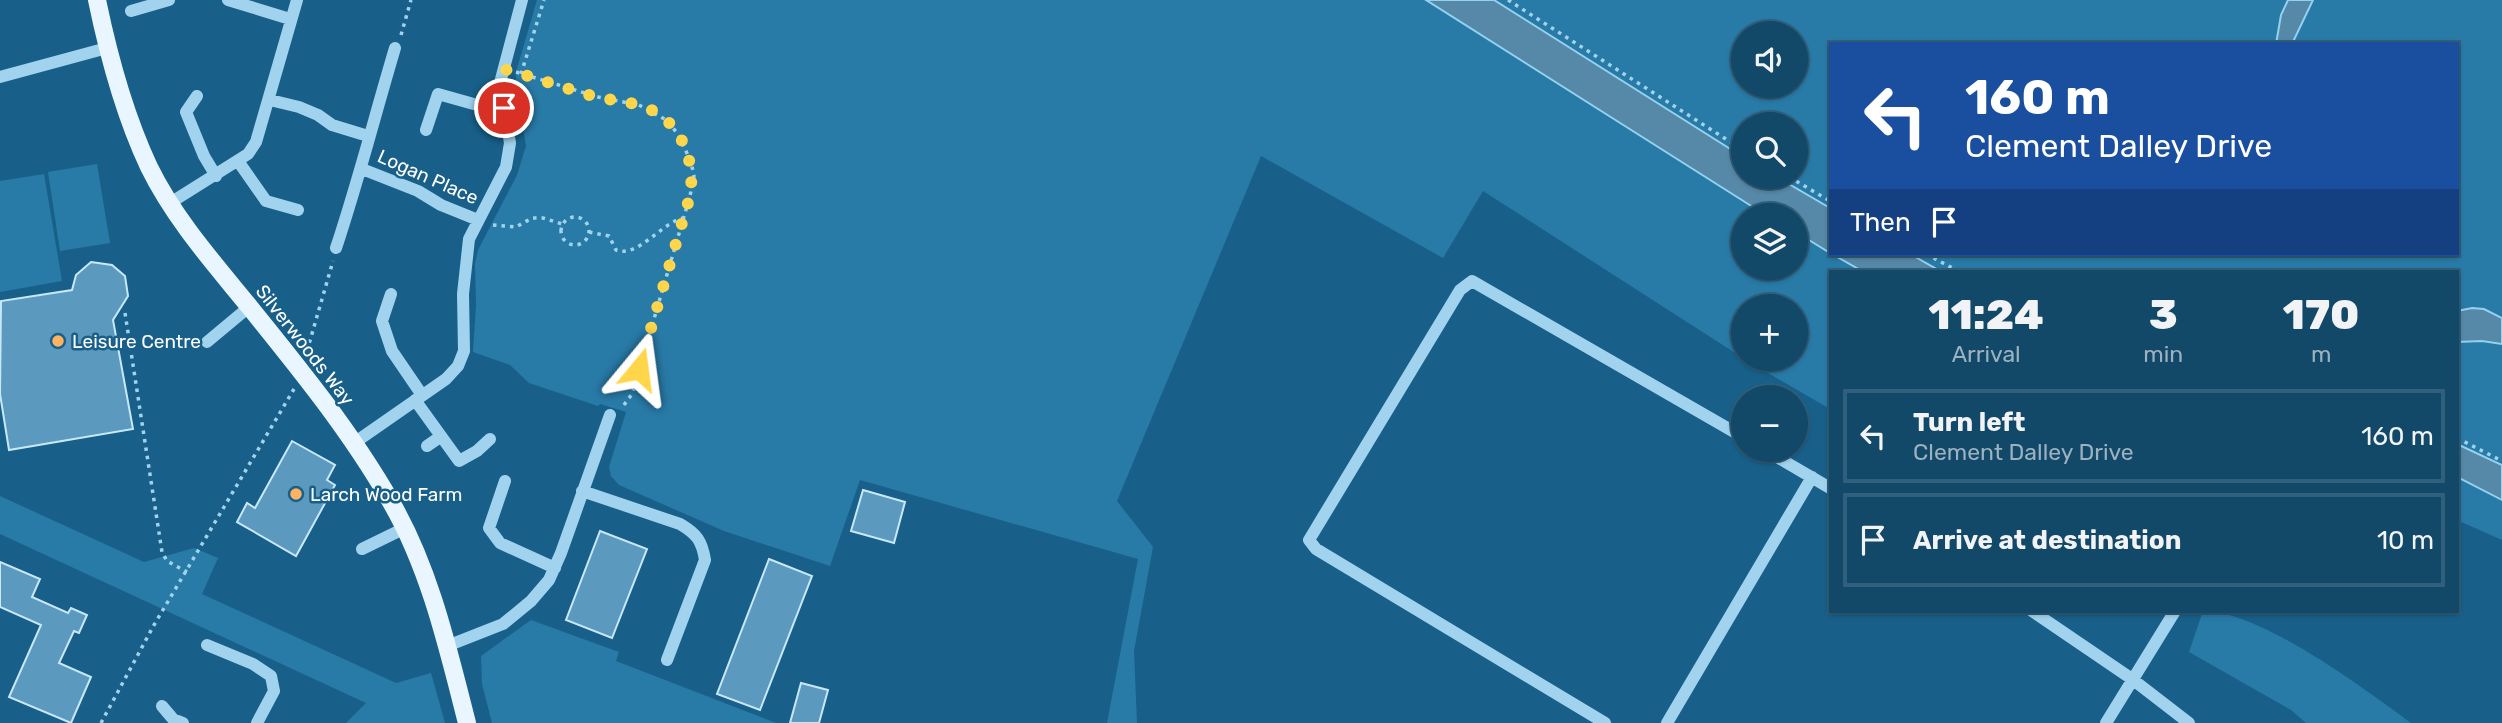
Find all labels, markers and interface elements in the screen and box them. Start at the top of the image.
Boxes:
map controls [1731,21,1808,462]
button: sound [1731,21,1808,98]
text: 160 m [1965,68,2110,126]
icon: left [1850,70,1941,161]
pin [474,78,534,138]
icon: arrive [485,89,523,127]
button: search [1731,112,1808,189]
text: Clement Dalley Drive [1965,127,2272,165]
street label: Logan Place [374,145,482,209]
button: layers [1731,203,1808,280]
icon: arrive [1925,203,1963,241]
text: Then [1850,207,1911,238]
street label: Silverwoods Way [251,280,359,410]
text: 11:24 [1929,290,2044,340]
text: 3 [2149,290,2178,340]
text: 170 [2283,290,2359,340]
button: + [1731,294,1808,371]
place label: Leisure Centre [72,330,201,353]
position arrow [602,332,676,406]
marker: Leisure Centre [50,333,66,349]
text: Arrival [1952,340,2021,368]
text: min [2143,340,2183,368]
text: m [2311,340,2331,368]
button: − [1731,385,1808,462]
text: Turn left [1913,407,2025,438]
icon: left [1854,417,1892,455]
text: 160 m [2361,421,2434,452]
text: Clement Dalley Drive [1913,438,2134,466]
place label: Larch Wood Farm [310,483,462,506]
marker: Larch Wood Farm [288,486,304,502]
icon: arrive [1854,521,1892,559]
text: Arrive at destination [1913,525,2181,556]
text: 10 m [2377,525,2434,556]

